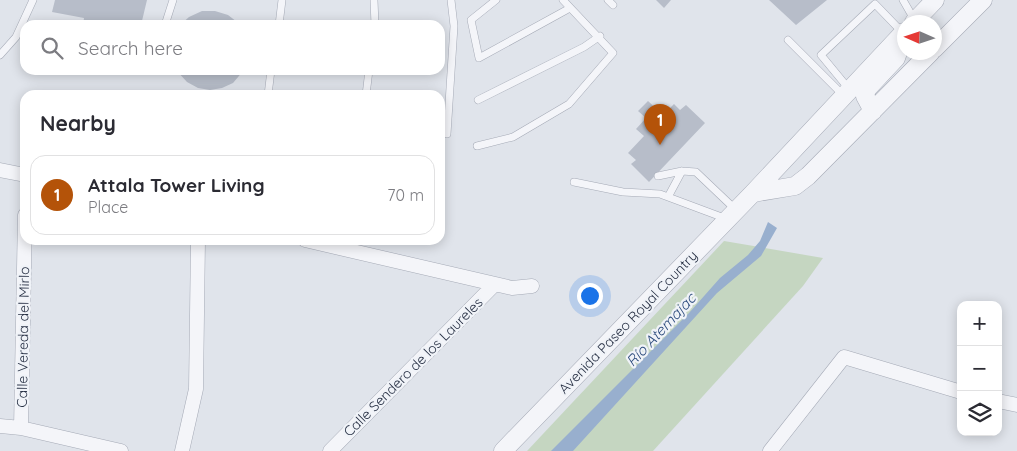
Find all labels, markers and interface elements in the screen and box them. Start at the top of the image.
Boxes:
north arrow [897,15,942,60]
search box [20,20,445,75]
icon: search [38,34,66,62]
text: Search here [78,36,183,60]
pin: 1 [644,104,676,145]
text: Nearby [40,110,116,136]
text: Attala Tower Living [88,173,265,197]
text: 1 [54,185,60,205]
text: 70 m [387,185,424,205]
text: Place [88,197,128,217]
street label: Avenida Paseo Royal Country [555,247,701,397]
street label: Calle Vereda del Mirlo [13,266,33,408]
your location [577,283,603,309]
water label: Río Atemajac [622,288,700,370]
street label: Calle Sendero de los Laureles [340,294,486,440]
map controls [957,301,1002,436]
button: + [957,301,1002,346]
button: − [957,346,1002,391]
button: layers [957,391,1002,436]

